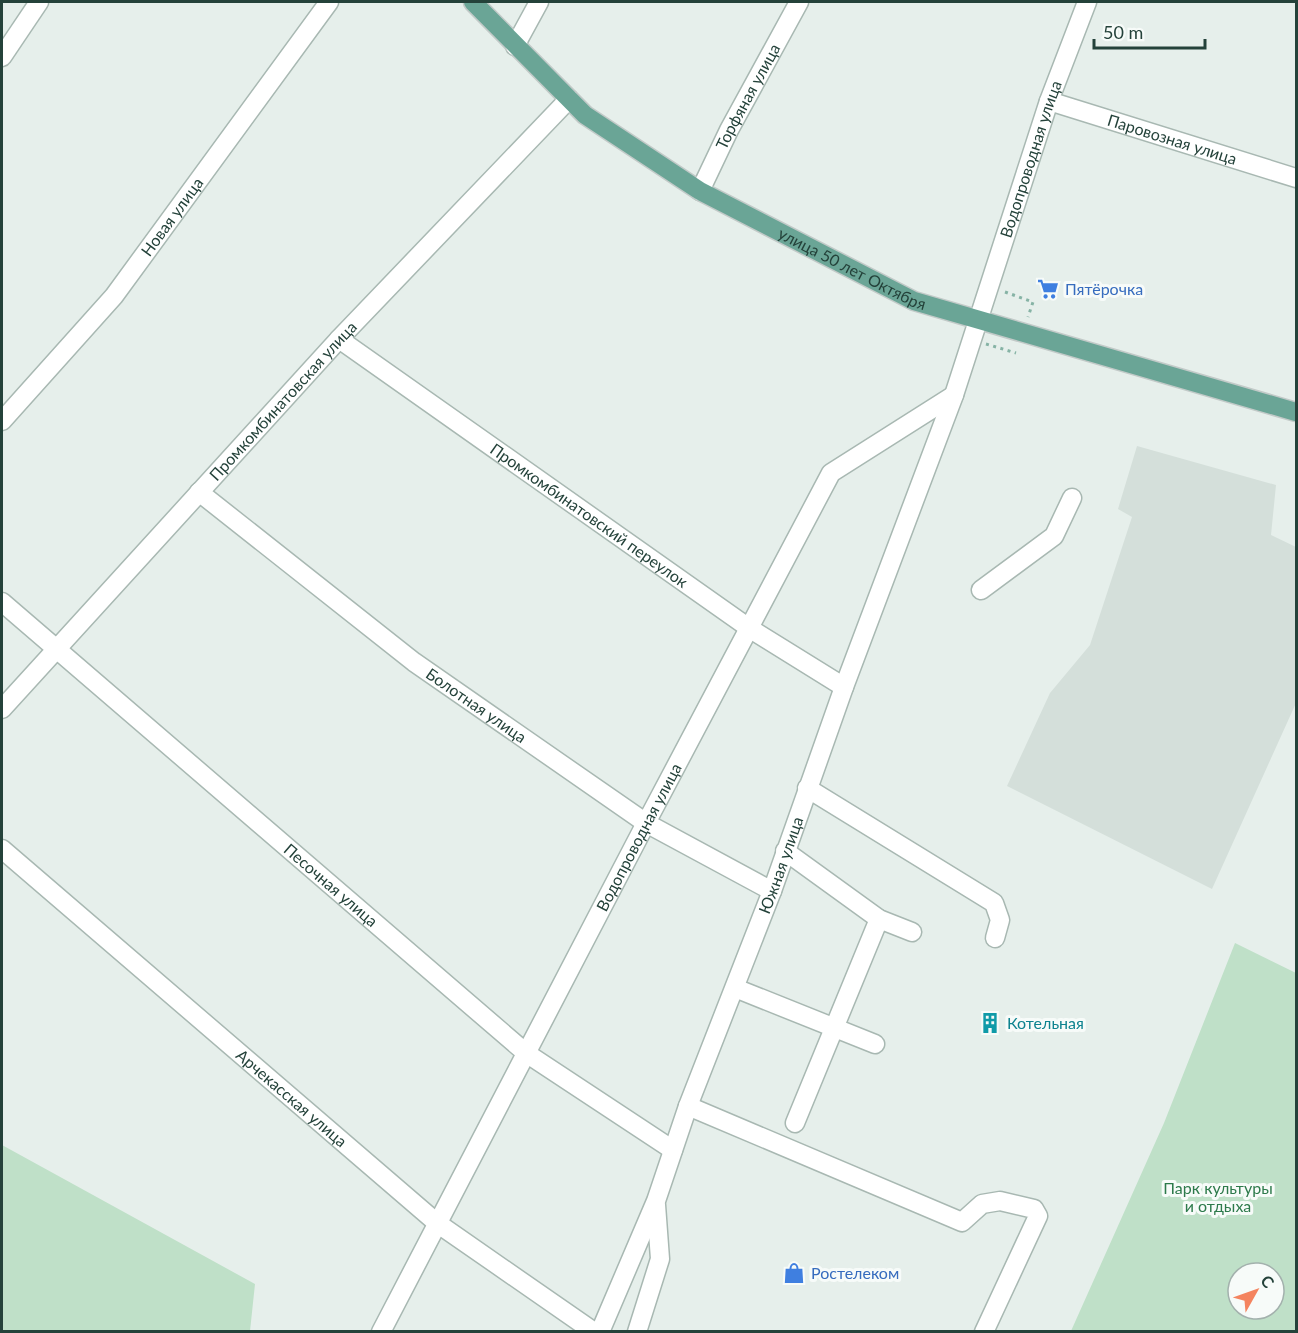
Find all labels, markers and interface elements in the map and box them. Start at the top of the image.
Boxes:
scale bar [1094,12,1205,50]
text: 50 m [1103,21,1143,43]
street label: Торфяная улица [711,40,784,152]
street label: Водопроводная улица [996,78,1065,240]
street label: Паровозная улица [1105,110,1239,168]
street label: Новая улица [137,173,207,259]
street label: улица 50 лет Октября [775,223,928,313]
supermarket icon: Пятёрочка [1036,277,1060,301]
place label: Пятёрочка [1065,279,1143,298]
street label: Промкомбинатовская улица [205,317,360,484]
street label: Промкомбинатовский переулок [487,439,692,591]
street label: Болотная улица [423,664,530,746]
street label: Водопроводная улица [592,760,685,914]
street label: Южная улица [754,814,807,916]
street label: Песочная улица [281,839,382,930]
building icon: Котельная [978,1011,1002,1035]
place label: Котельная [1007,1013,1084,1032]
street label: Арчекасская улица [233,1045,351,1150]
park label: Парк культуры и отдыха [1163,1178,1273,1215]
shop icon: Ростелеком [782,1261,806,1285]
north arrow [1226,1261,1286,1321]
place label: Ростелеком [811,1263,899,1282]
text: С [1257,1271,1279,1292]

